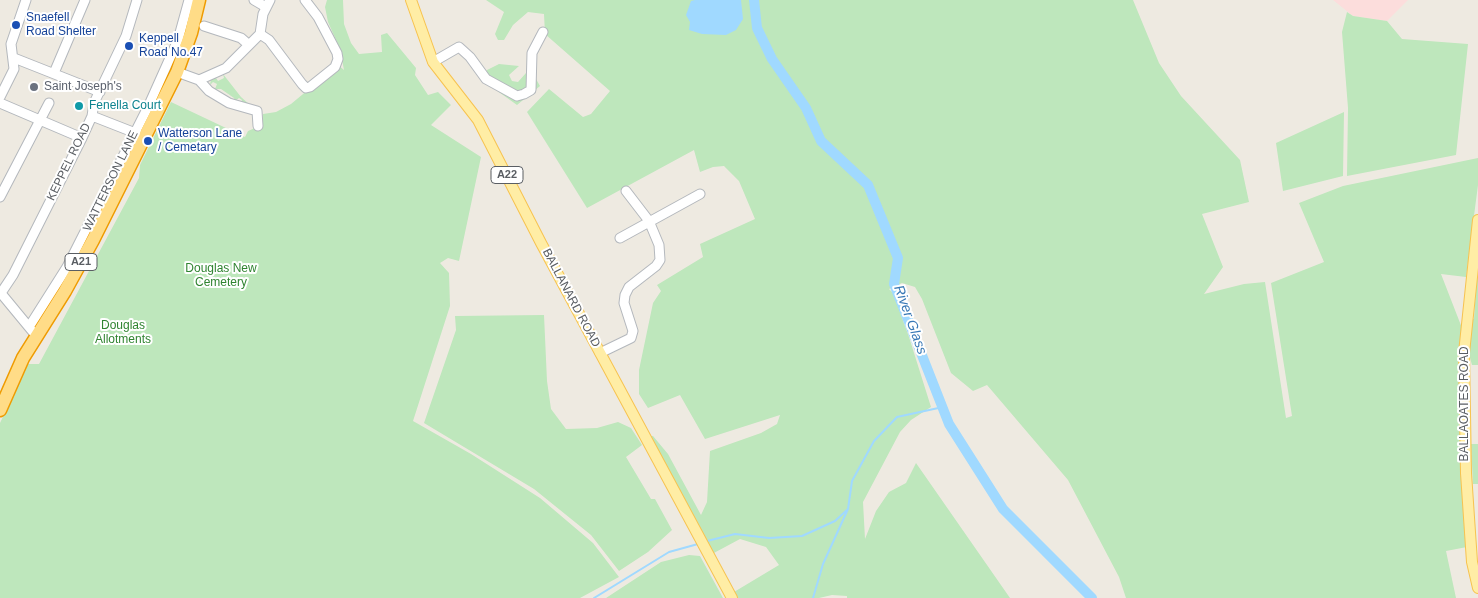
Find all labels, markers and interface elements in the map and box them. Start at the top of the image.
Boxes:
place label: Snaefell Road Shelter [26,11,96,39]
marker: Snaefell Road Shelter [10,19,22,31]
place label: Keppell Road No.47 [139,32,203,60]
marker: Keppell Road No.47 [123,40,135,52]
place label: Saint Joseph's [44,80,122,94]
marker: Saint Joseph's [28,81,40,93]
place label: Fenella Court [89,99,161,113]
marker: Fenella Court [73,100,85,112]
street label: KEPPEL ROAD [44,121,94,203]
place label: Watterson Lane / Cemetary [158,127,242,155]
street label: WATTERSON LANE [80,128,142,234]
marker: Watterson Lane / Cemetary [142,135,154,147]
road number: A22 [491,166,523,184]
street label: BALLANARD ROAD [539,246,603,350]
road number: A21 [65,253,97,270]
park label: Douglas New Cemetery [185,262,257,290]
water label: River Glass [890,283,930,357]
park label: Douglas Allotments [95,319,151,347]
street label: BALLAOATES ROAD [1458,346,1472,462]

